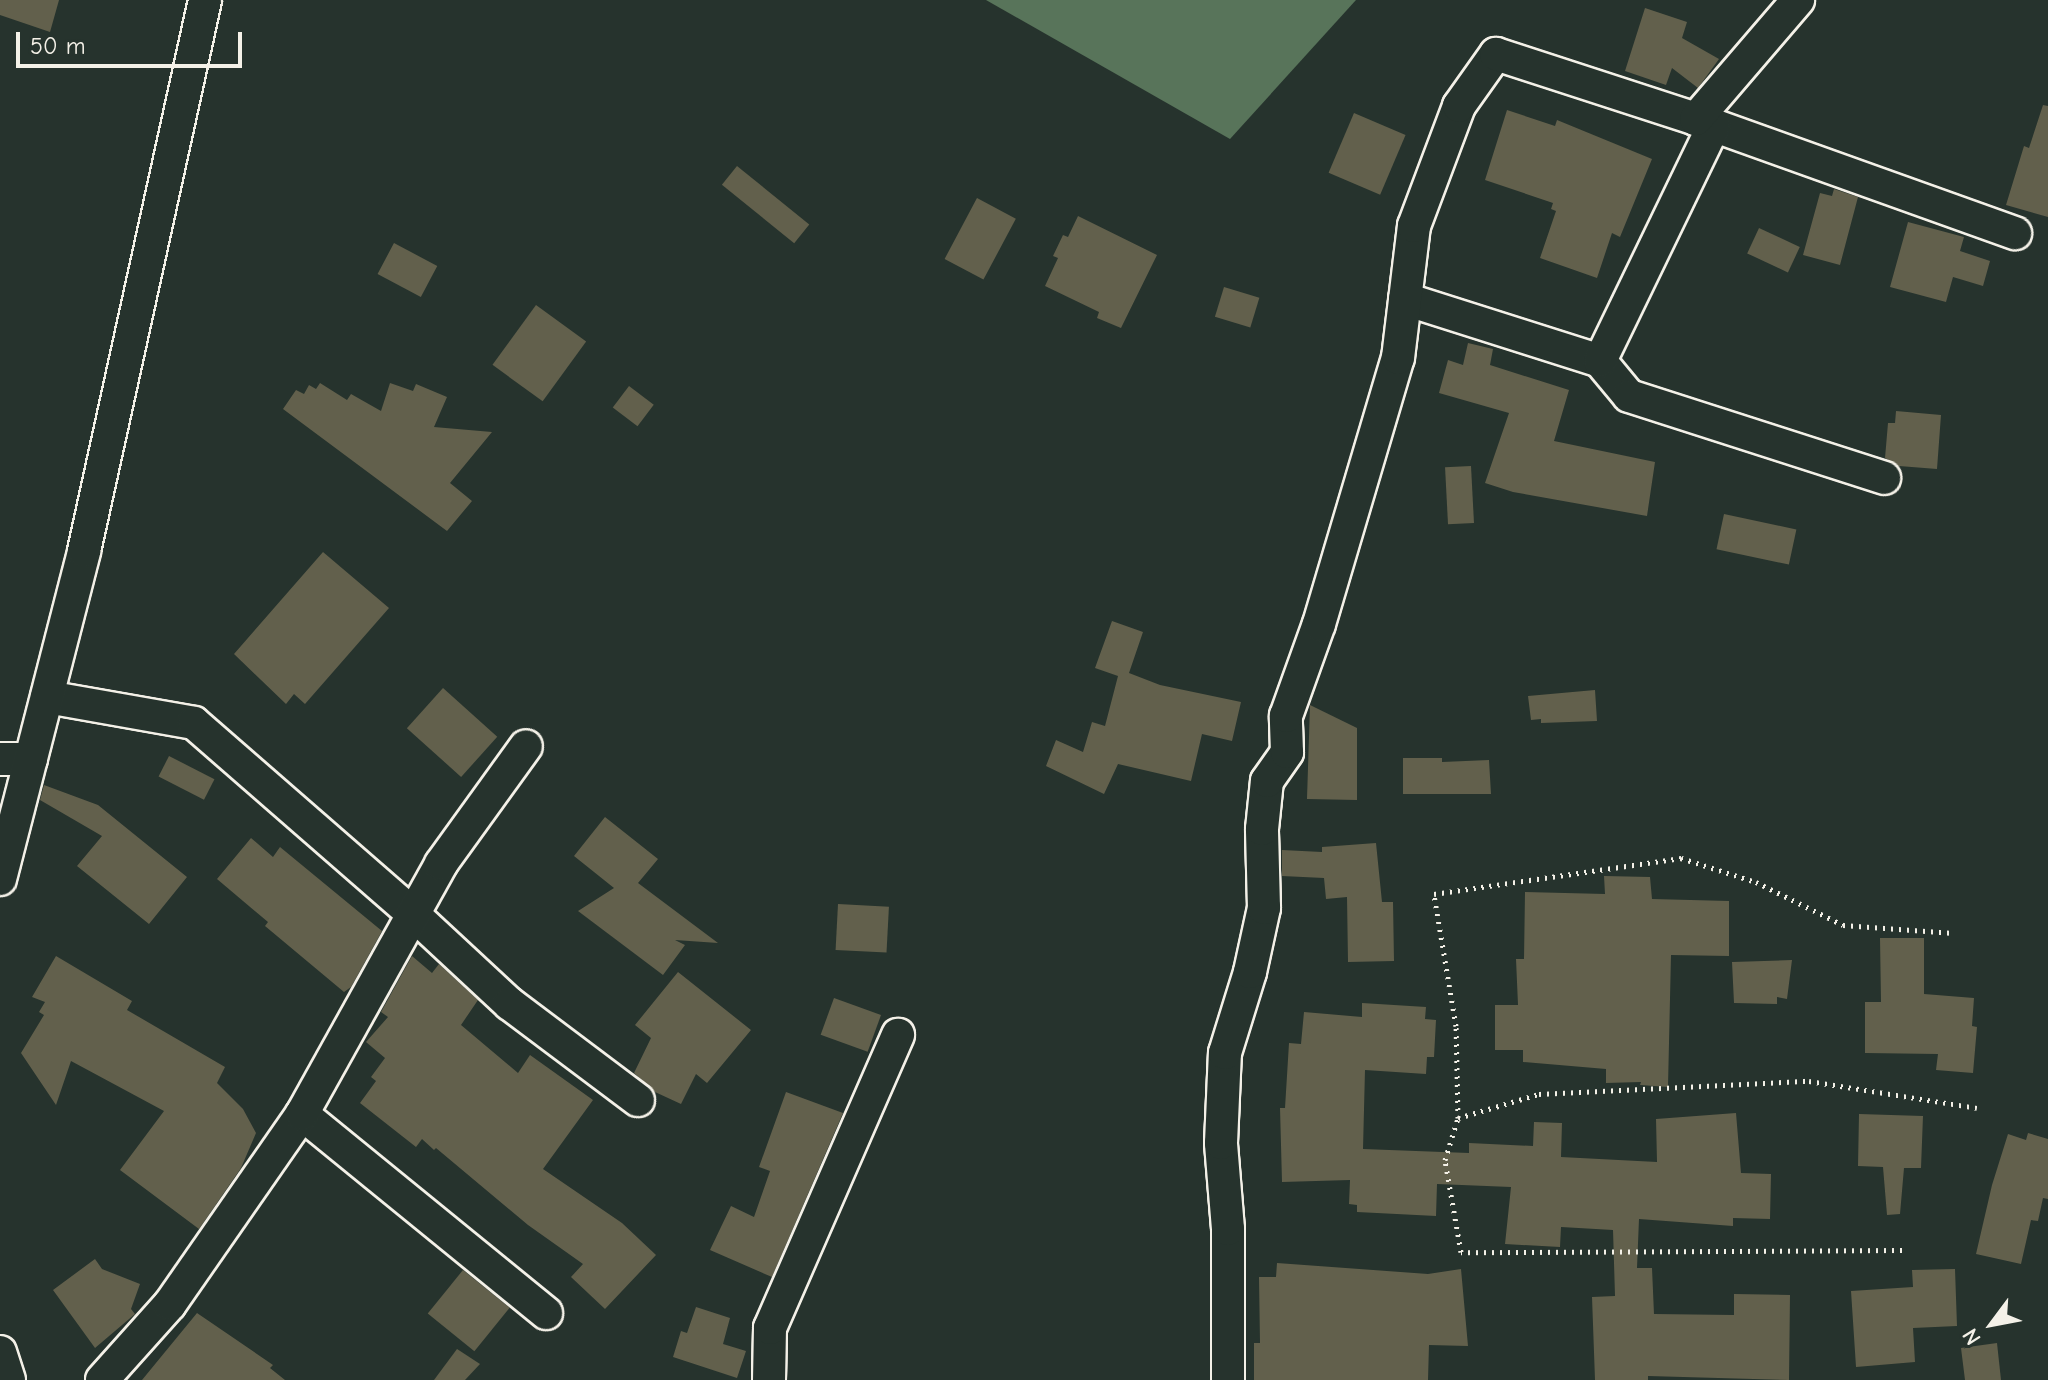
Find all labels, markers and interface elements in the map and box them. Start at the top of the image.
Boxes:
scale bar [20,16,246,66]
text: 50 m [30,32,86,60]
north arrow [1952,1284,2032,1364]
text: N [1957,1324,1986,1350]

